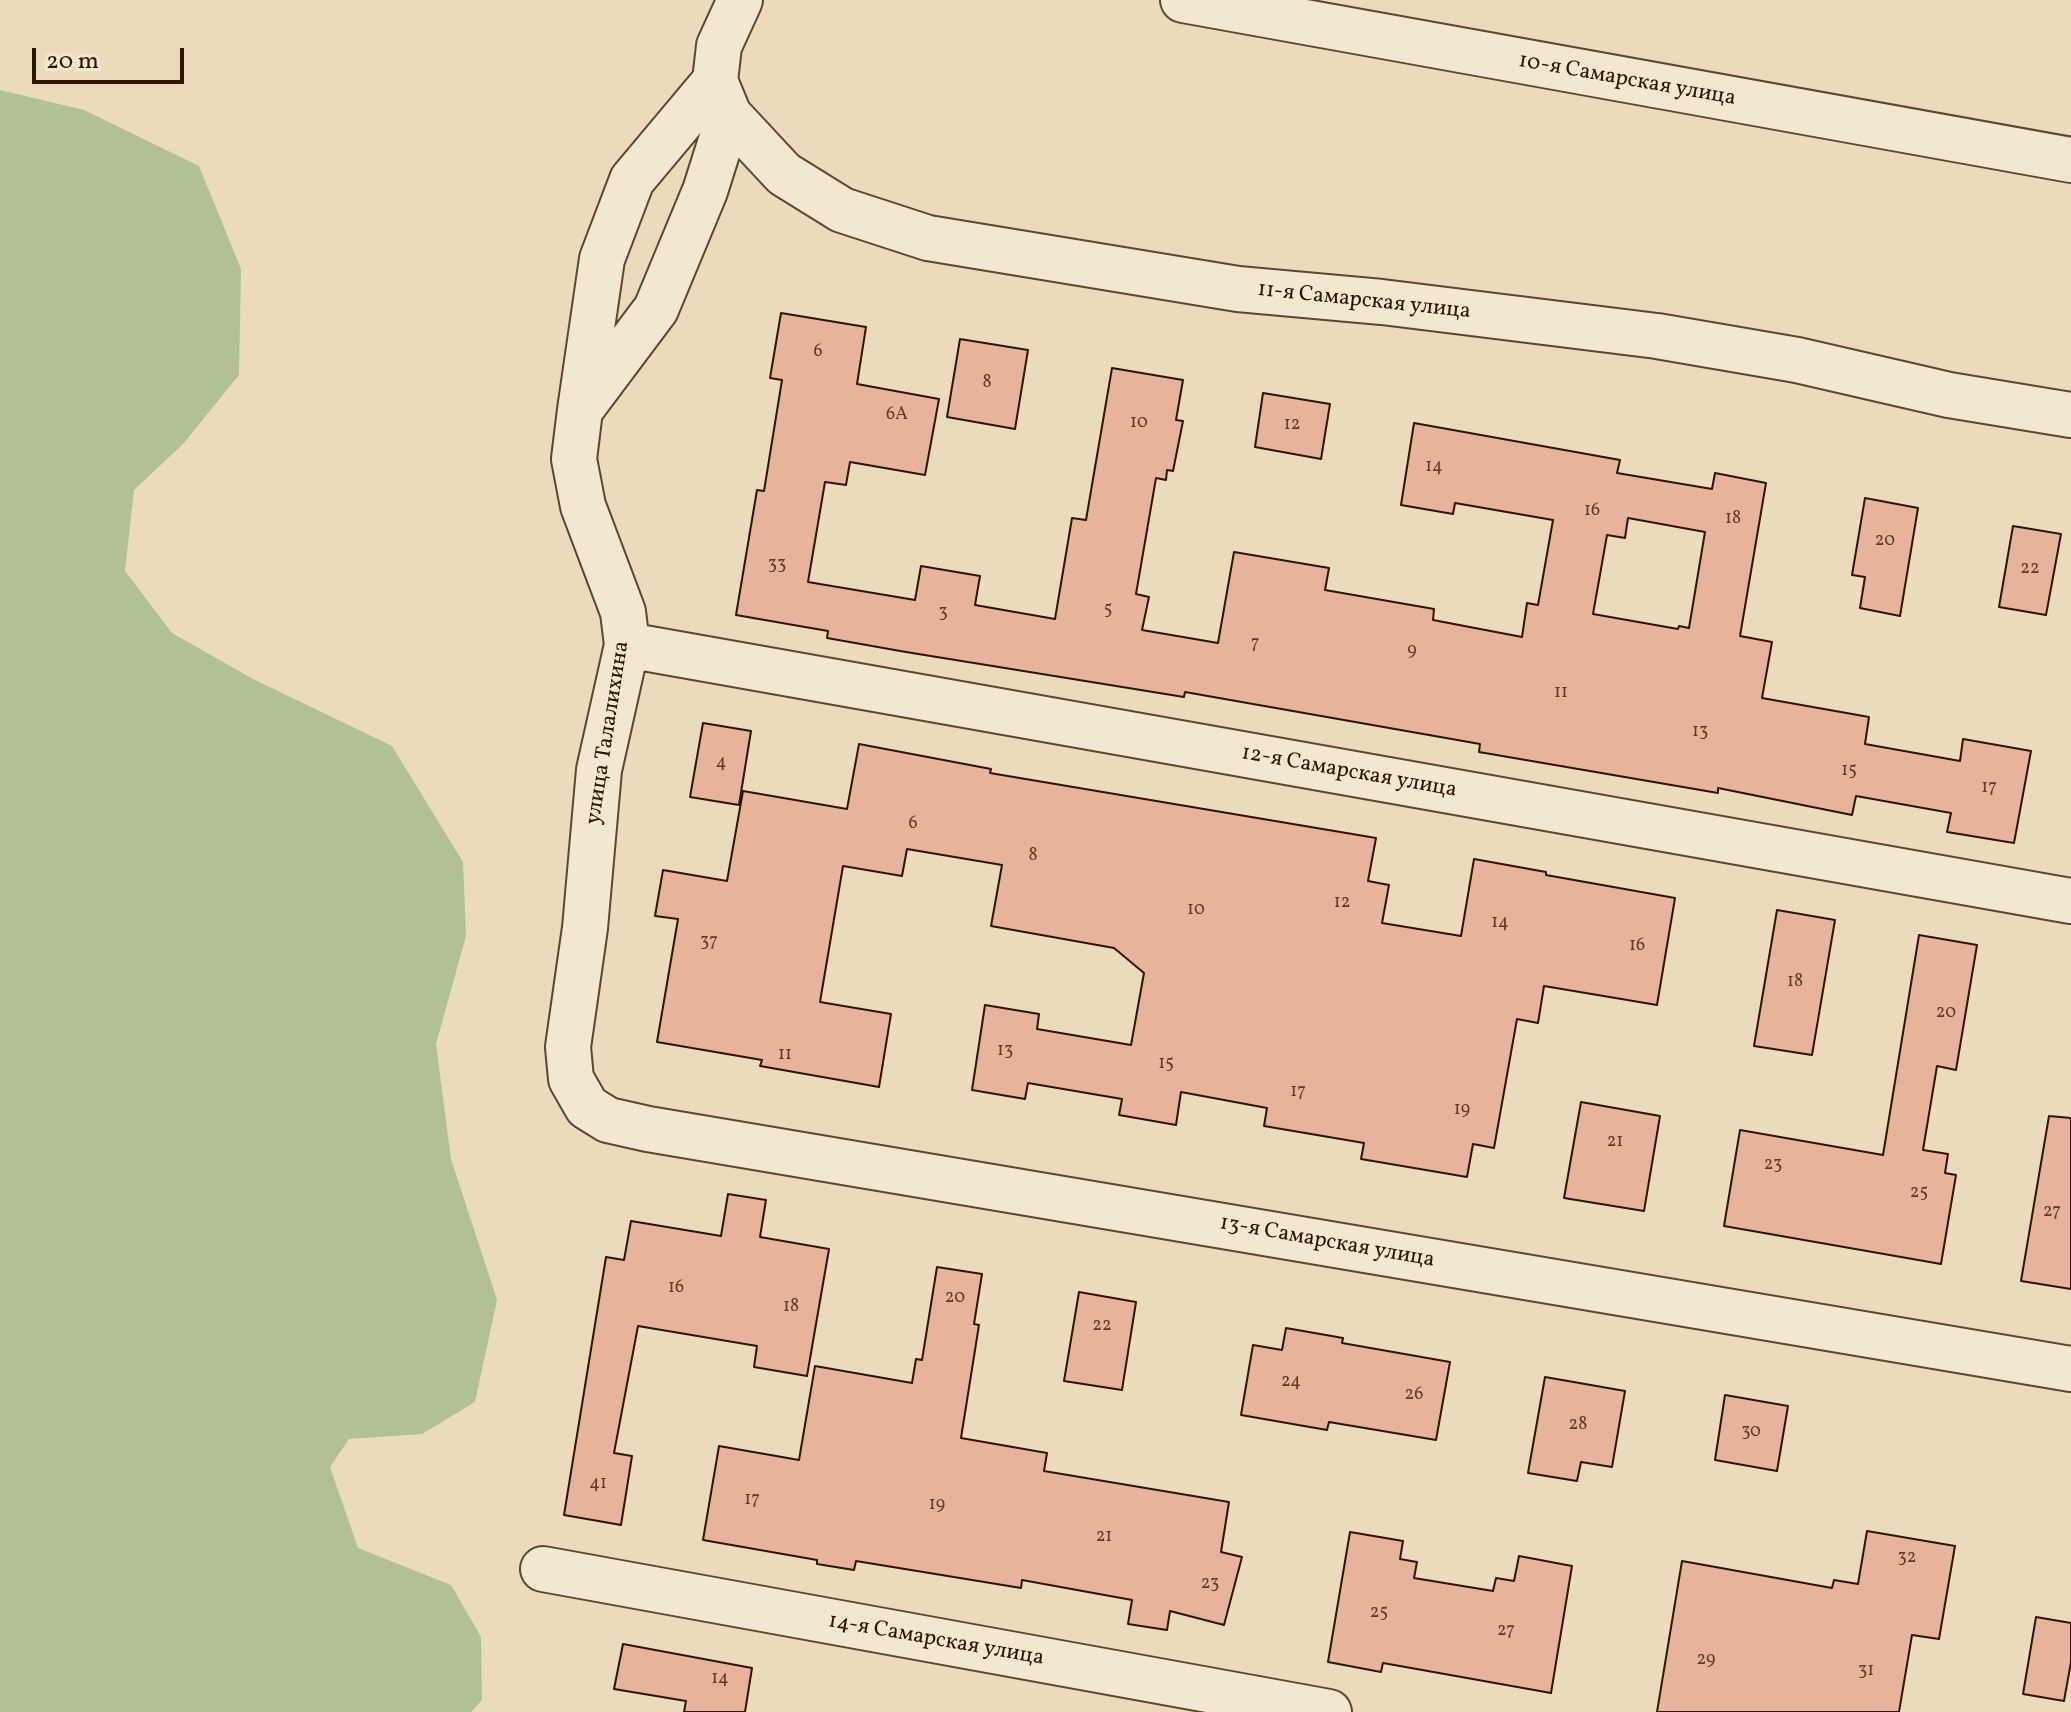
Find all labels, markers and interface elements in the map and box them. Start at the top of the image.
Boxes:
scale bar [36,32,188,82]
text: 20 m [46,45,99,79]
street label: 10-я Самарская улица [1516,49,1738,113]
street label: 11-я Самарская улица [1256,278,1472,326]
house number: 6 [813,342,823,364]
house number: 8 [982,373,992,395]
house number: 6А [886,405,908,427]
house number: 10 [1130,413,1148,435]
house number: 12 [1284,415,1300,437]
house number: 14 [1425,457,1443,479]
house number: 16 [1584,501,1600,523]
house number: 18 [1725,509,1741,531]
house number: 20 [1875,531,1895,553]
house number: 33 [768,555,786,577]
house number: 22 [2020,559,2040,581]
house number: 5 [1104,600,1112,622]
house number: 3 [938,603,948,625]
house number: 7 [1251,634,1259,656]
street label: улица Талалихина [581,639,637,827]
house number: 9 [1407,641,1417,663]
house number: 11 [1554,683,1568,705]
house number: 13 [1692,722,1708,744]
street label: 12-я Самарская улица [1239,741,1459,805]
house number: 4 [716,753,726,775]
house number: 15 [1841,761,1857,783]
house number: 17 [1981,778,1997,800]
house number: 6 [908,814,918,836]
house number: 8 [1028,846,1038,868]
house number: 12 [1334,893,1350,915]
house number: 10 [1187,900,1205,922]
house number: 14 [1491,913,1509,935]
house number: 37 [700,932,718,954]
house number: 16 [1629,936,1645,958]
house number: 18 [1787,972,1803,994]
house number: 20 [1936,1003,1956,1025]
house number: 13 [997,1041,1013,1063]
house number: 11 [778,1045,792,1067]
house number: 15 [1158,1054,1174,1076]
house number: 17 [1290,1082,1306,1104]
house number: 19 [1454,1100,1470,1122]
house number: 21 [1607,1132,1623,1154]
house number: 23 [1764,1155,1782,1177]
house number: 25 [1910,1183,1928,1205]
house number: 27 [2043,1202,2061,1224]
street label: 13-я Самарская улица [1217,1211,1437,1275]
house number: 16 [668,1278,684,1300]
house number: 20 [945,1288,965,1310]
house number: 18 [783,1297,799,1319]
house number: 22 [1092,1316,1112,1338]
house number: 24 [1281,1372,1301,1394]
house number: 26 [1405,1385,1423,1407]
house number: 28 [1569,1415,1587,1437]
house number: 30 [1741,1422,1761,1444]
house number: 41 [589,1474,607,1496]
house number: 17 [744,1490,760,1512]
house number: 19 [929,1495,945,1517]
house number: 21 [1096,1527,1112,1549]
house number: 32 [1898,1548,1916,1570]
house number: 23 [1201,1574,1219,1596]
house number: 25 [1370,1603,1388,1625]
street label: 14-я Самарская улица [826,1609,1046,1673]
house number: 27 [1497,1621,1515,1643]
house number: 29 [1697,1650,1715,1672]
house number: 31 [1858,1661,1874,1683]
house number: 14 [711,1669,729,1691]

